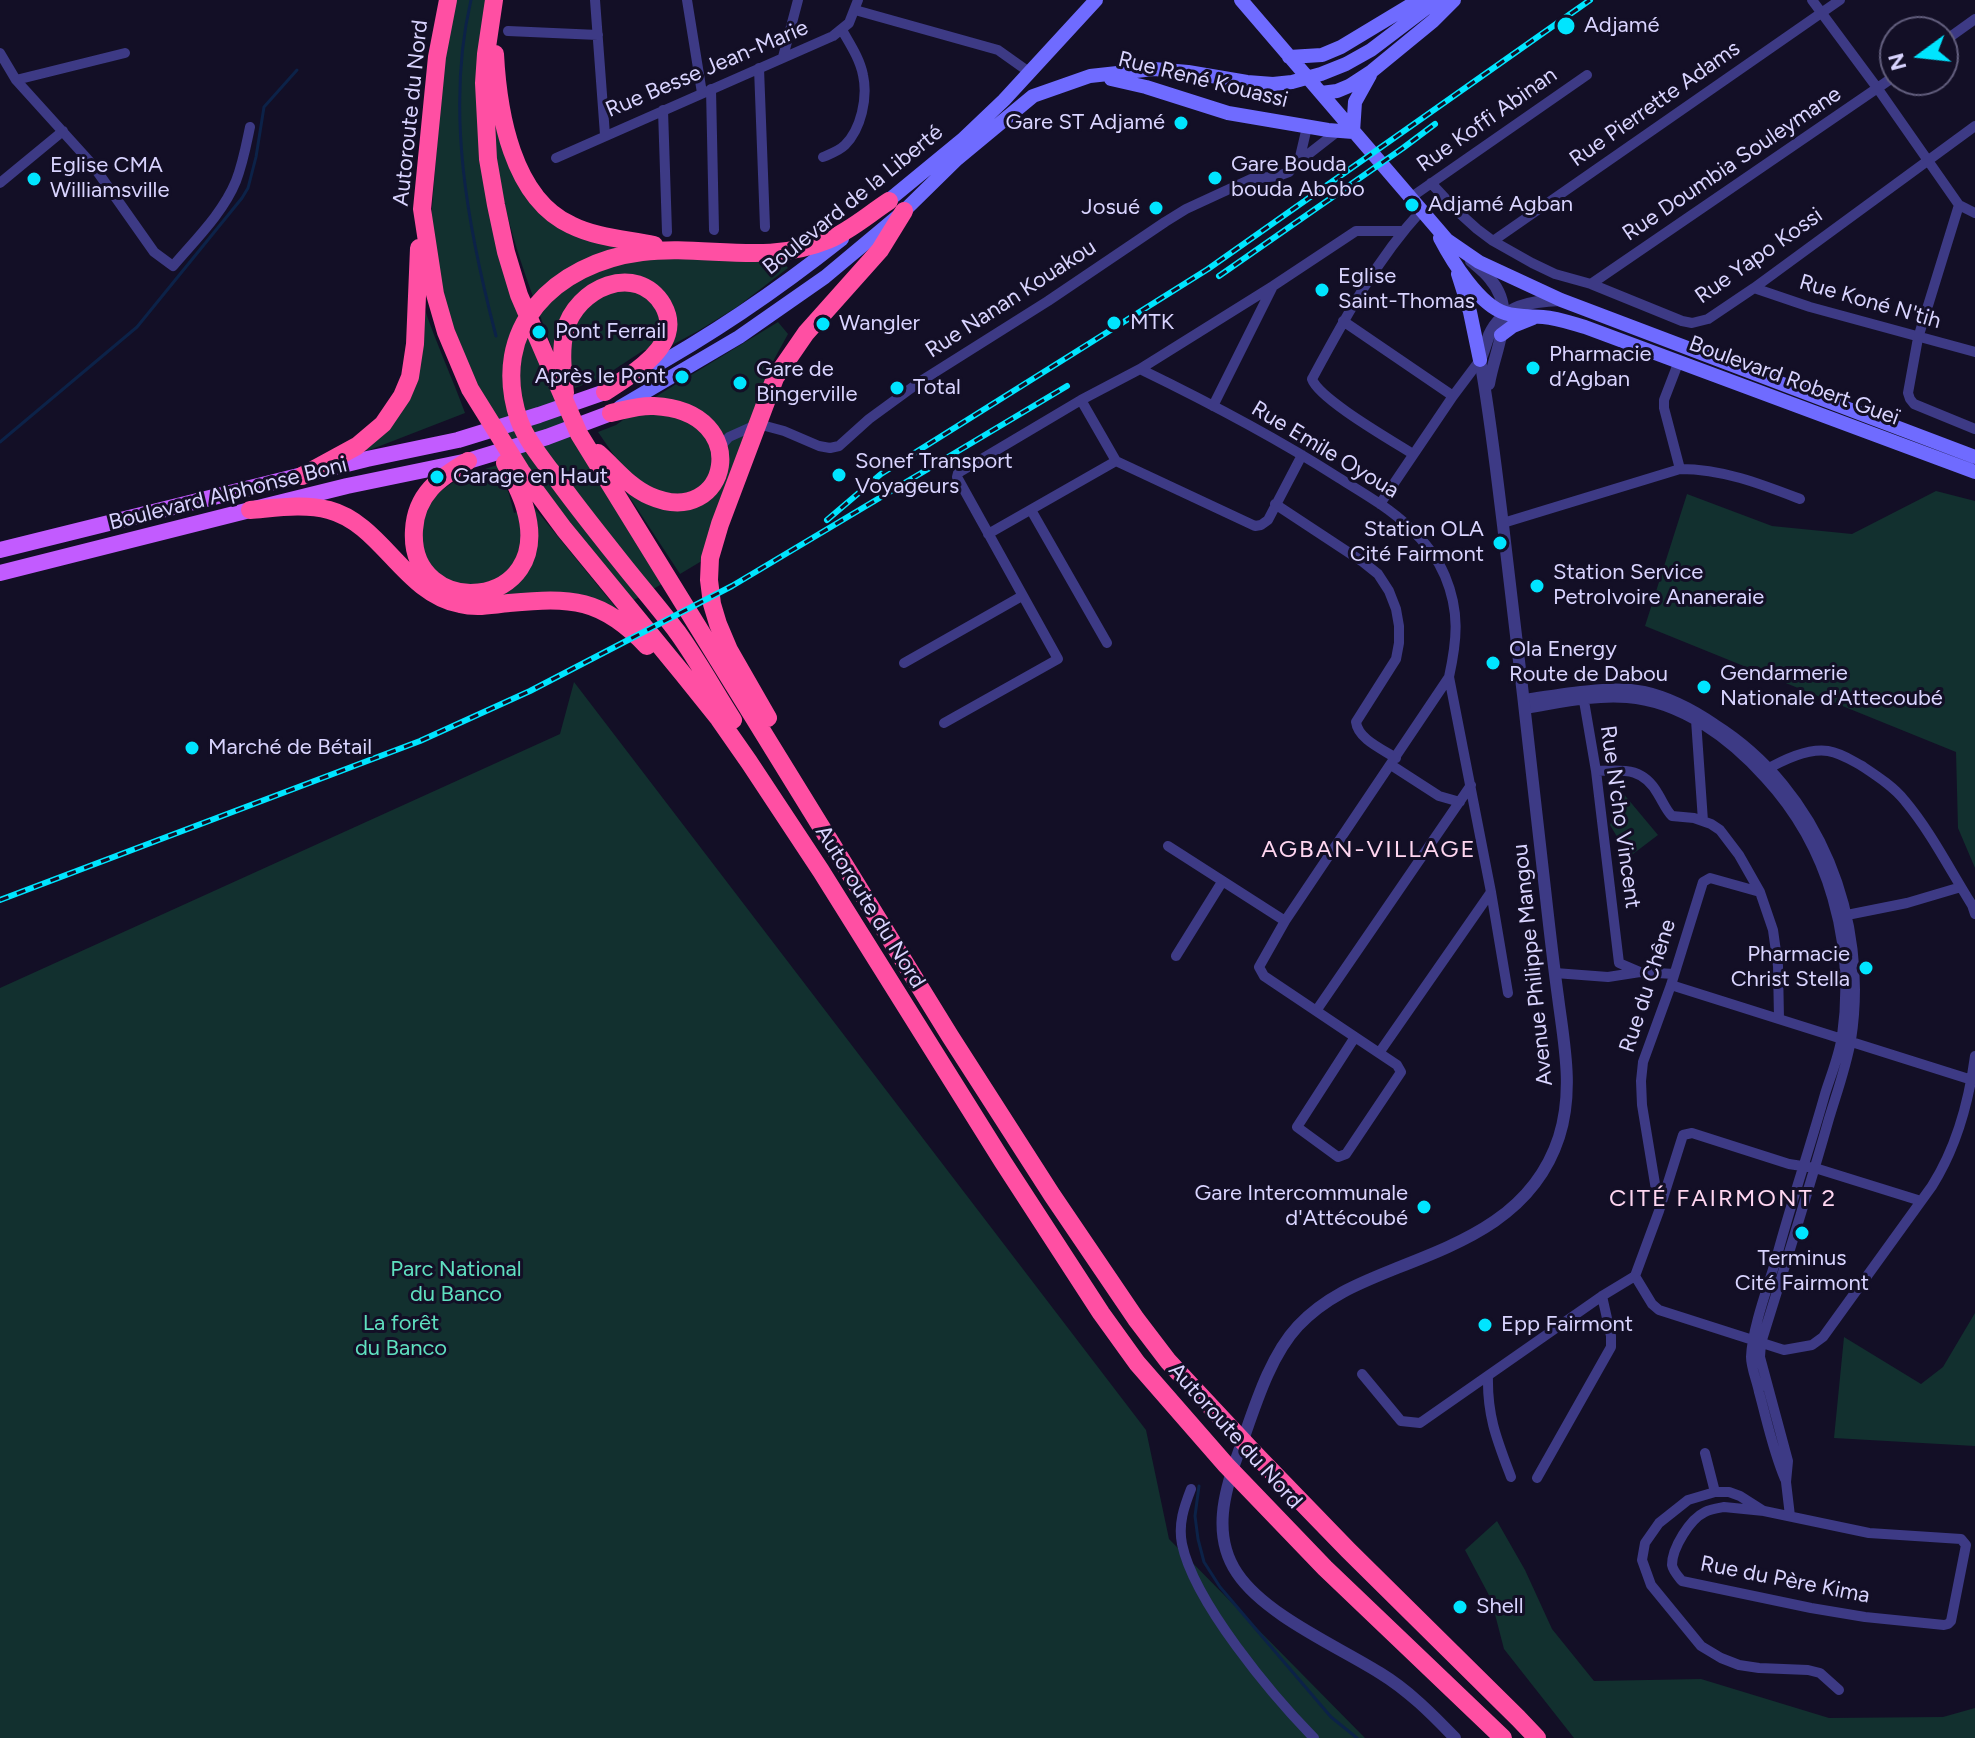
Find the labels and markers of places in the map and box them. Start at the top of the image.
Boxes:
place label: Adjamé [1584,13,1660,39]
marker: Adjamé [1555,15,1577,37]
place label: Gare ST Adjamé [1006,110,1165,136]
marker: Gare ST Adjamé [1172,114,1190,132]
place label: Gare Bouda bouda Abobo [1231,152,1365,204]
place label: Eglise CMA Williamsville [50,153,169,204]
marker: Gare Bouda bouda Abobo [1206,169,1224,187]
marker: Eglise CMA Williamsville [25,170,43,188]
place label: Adjamé Agban [1428,192,1573,218]
place label: Josué [1081,195,1140,221]
marker: Adjamé Agban [1403,196,1421,214]
marker: Josué [1147,199,1165,217]
place label: Eglise Saint-Thomas [1338,264,1475,316]
marker: Eglise Saint-Thomas [1313,281,1331,299]
place label: MTK [1130,310,1174,336]
place label: Wangler [839,311,920,337]
marker: MTK [1105,314,1123,332]
marker: Wangler [814,315,832,333]
place label: Pont Ferrail [555,319,666,345]
marker: Pont Ferrail [530,323,548,341]
place label: Pharmacie d’Agban [1549,342,1652,394]
place label: Gare de Bingerville [756,357,857,408]
marker: Pharmacie d’Agban [1524,359,1542,377]
place label: Après le Pont [535,364,666,390]
marker: Après le Pont [673,368,691,386]
marker: Gare de Bingerville [731,374,749,392]
place label: Total [913,375,961,401]
marker: Total [888,379,906,397]
place label: Sonef Transport Voyageurs [855,449,1013,500]
place label: Garage en Haut [453,464,608,490]
marker: Sonef Transport Voyageurs [830,466,848,484]
marker: Garage en Haut [428,468,446,486]
place label: Station OLA Cité Fairmont [1350,517,1484,568]
marker: Station OLA Cité Fairmont [1491,534,1509,552]
place label: Station Service PetroIvoire Ananeraie [1553,560,1764,612]
marker: Station Service PetroIvoire Ananeraie [1528,577,1546,595]
place label: Ola Energy Route de Dabou [1509,637,1668,688]
marker: Ola Energy Route de Dabou [1484,654,1502,672]
place label: Gendarmerie Nationale d'Attecoubé [1720,661,1943,712]
marker: Gendarmerie Nationale d'Attecoubé [1695,678,1713,696]
place label: Marché de Bétail [208,735,372,761]
marker: Marché de Bétail [183,739,201,757]
place label: Pharmacie Christ Stella [1731,942,1850,994]
marker: Pharmacie Christ Stella [1857,959,1875,977]
place label: Gare Intercommunale d'Attécoubé [1195,1181,1408,1232]
marker: Gare Intercommunale d'Attécoubé [1415,1198,1433,1216]
marker: Terminus Cité Fairmont [1793,1224,1811,1242]
place label: Terminus Cité Fairmont [1735,1246,1869,1298]
place label: Epp Fairmont [1501,1312,1633,1338]
marker: Epp Fairmont [1476,1316,1494,1334]
place label: Shell [1476,1594,1523,1620]
marker: Shell [1451,1598,1469,1616]

